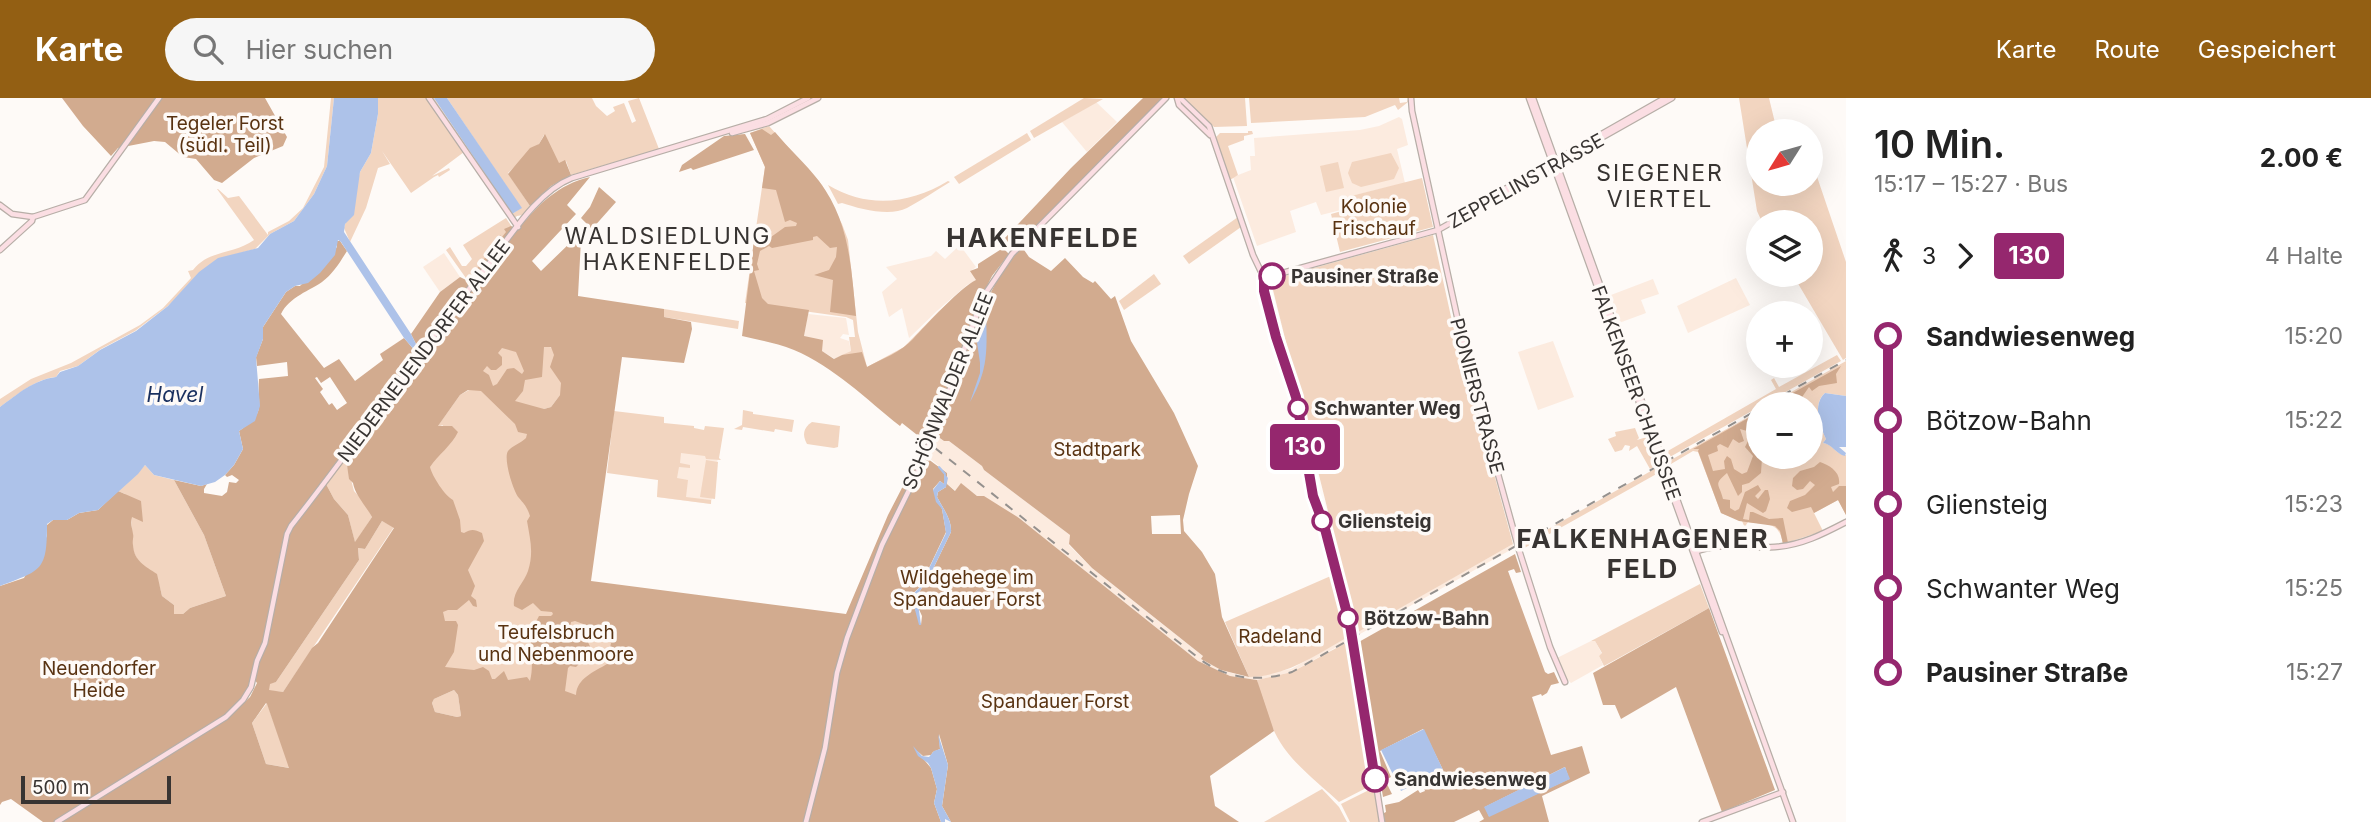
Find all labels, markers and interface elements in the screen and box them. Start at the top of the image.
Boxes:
search box [165,18,655,81]
text: Karte [35,29,123,69]
icon: search [189,30,227,68]
text: Hier suchen [245,34,393,65]
text: Karte [1996,35,2056,64]
text: Route [2094,35,2160,64]
text: Gespeichert [2198,35,2336,64]
park label: Tegeler Forst (südl. Teil) [166,112,284,157]
north arrow [1746,119,1824,196]
map controls [1746,119,1823,469]
text: 10 Min. [1874,121,2005,167]
street label: ZEPPELINSTRASSE [1444,129,1608,233]
text: 2.00 € [2260,142,2343,173]
district label: SIEGENER VIERTEL [1596,159,1724,213]
text: 15:17 – 15:27 · Bus [1874,170,2068,198]
park label: Kolonie Frischauf [1332,195,1416,240]
button: layers [1746,210,1823,287]
district label: WALDSIEDLUNG HAKENFELDE [565,222,771,276]
district label: HAKENFELDE [946,222,1140,253]
street label: NIEDERNEUENDORFER ALLEE [333,235,515,467]
icon: walk [1874,237,1912,275]
icon: forward [1946,237,1984,275]
text: 130 [2008,241,2050,270]
text: 3 [1922,242,1936,270]
text: 4 Halte [2265,242,2343,270]
marker: Pausiner Straße [1259,263,1285,289]
place label: Pausiner Straße [1291,265,1439,288]
street label: FALKENSEER CHAUSSEE [1586,283,1686,503]
street label: SCHÖNWALDER ALLEE [898,289,998,493]
button: + [1746,301,1823,378]
street label: PIONIERSTRASSE [1445,316,1509,476]
text: Sandwiesenweg [1926,321,2135,352]
text: 15:20 [2285,322,2343,350]
water label: Havel [147,382,204,407]
button: − [1746,392,1823,469]
place label: Schwanter Weg [1314,397,1461,420]
marker: Schwanter Weg [1288,398,1308,418]
text: Bötzow-Bahn [1926,405,2092,436]
text: 15:22 [2285,406,2343,434]
line badge: 130 [1265,424,1345,470]
text: 130 [1284,432,1326,461]
park label: Stadtpark [1053,438,1141,461]
text: Gliensteig [1926,489,2048,520]
text: 15:23 [2285,490,2343,518]
place label: Gliensteig [1338,510,1432,533]
marker: Gliensteig [1312,511,1332,531]
district label: FALKENHAGENER FELD [1516,523,1770,584]
park label: Wildgehege im Spandauer Forst [893,566,1041,611]
text: Schwanter Weg [1926,573,2120,604]
text: 15:25 [2285,574,2343,602]
place label: Bötzow-Bahn [1364,607,1489,630]
marker: Bötzow-Bahn [1338,608,1358,628]
park label: Teufelsbruch und Nebenmoore [478,621,634,666]
park label: Radeland [1238,625,1322,648]
park label: Neuendorfer Heide [42,657,156,702]
text: Pausiner Straße [1926,657,2128,688]
text: 15:27 [2286,658,2343,686]
park label: Spandauer Forst [981,690,1129,713]
marker: Sandwiesenweg [1362,766,1388,792]
place label: Sandwiesenweg [1394,768,1547,791]
scale bar [21,773,172,805]
text: 500 m [32,776,90,799]

